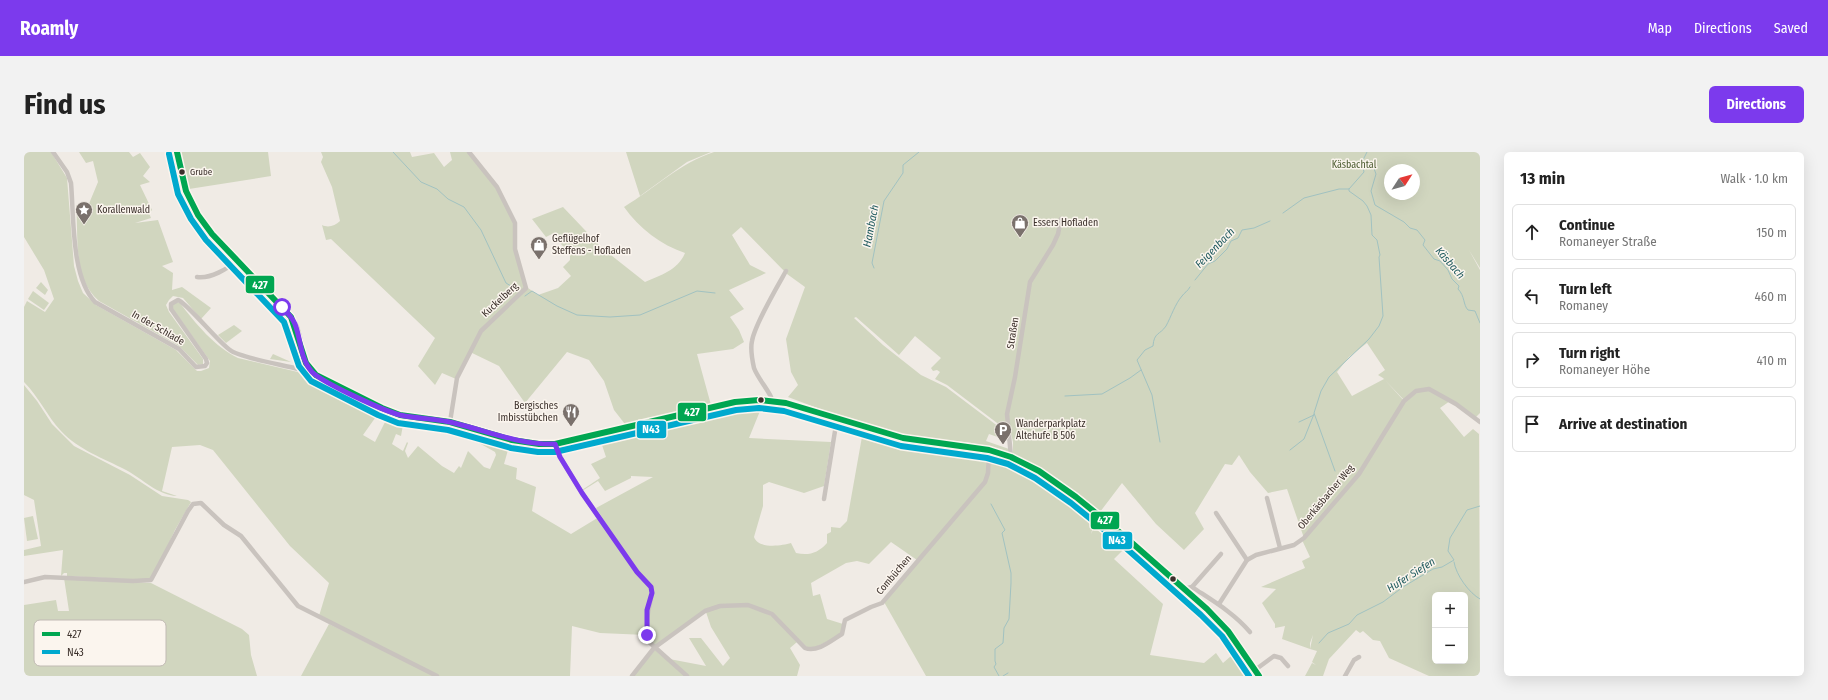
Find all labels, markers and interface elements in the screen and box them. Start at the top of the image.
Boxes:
text: Roamly [20,17,78,40]
text: Map [1648,20,1672,37]
text: Directions [1694,20,1752,37]
text: Saved [1774,20,1808,37]
button: Directions [1709,86,1804,123]
text: Find us [24,88,106,121]
park label: Käsbachtal [1332,159,1377,171]
north arrow [1384,164,1420,200]
marker: Grube [177,167,187,177]
place label: Grube [190,167,213,177]
text: 13 min [1520,168,1565,189]
text: Walk · 1.0 km [1721,171,1788,186]
place icon: Korallenwald [74,200,94,225]
place label: Korallenwald [97,204,150,216]
water label: Hambach [861,204,882,248]
shop icon: Essers Hofladen [1010,213,1030,238]
text: Continue [1559,216,1615,234]
place label: Essers Hofladen [1033,217,1098,229]
icon: ahead [1521,221,1543,243]
water label: Feigenbach [1193,225,1238,271]
text: 150 m [1756,225,1787,240]
place label: Geflügelhof Steffens - Hofladen [552,233,631,257]
text: Romaneyer Straße [1559,234,1657,249]
shop icon: Geflügelhof Steffens - Hofladen [529,235,549,260]
water label: Käsbach [1433,244,1468,282]
line badge: 427 [245,275,275,294]
text: 427 [252,279,268,292]
street label: Kuckelberg [479,280,521,320]
text: Turn left [1559,280,1612,298]
icon: left [1521,285,1543,307]
text: 460 m [1754,289,1787,304]
route start [273,298,291,316]
text: Romaney [1559,298,1608,313]
street label: In der Schlade [130,308,186,348]
street label: Straßen [1005,316,1021,350]
text: Turn right [1559,344,1620,362]
icon: right [1521,349,1543,371]
text: 410 m [1757,353,1787,368]
text: Romaneyer Höhe [1559,362,1650,377]
unlabelled marker [756,395,766,405]
place label: Bergisches Imbisstübchen [498,400,558,424]
restaurant icon: Bergisches Imbisstübchen [561,402,581,427]
line badge: 427 [677,402,707,422]
text: 427 [684,406,700,419]
icon: arrive [1521,413,1543,435]
text: Arrive at destination [1559,415,1687,433]
place label: Wanderparkplatz Altehufe B 506 [1016,418,1086,442]
line badge: N43 [636,420,667,439]
parking icon: Wanderparkplatz Altehufe B 506 [993,420,1013,445]
text: N43 [642,423,660,436]
street label: Oberkäsbacher Weg [1295,462,1357,532]
line badge: 427 [1090,511,1120,530]
text: 427 [1097,514,1113,527]
line badge: N43 [1102,531,1133,550]
text: N43 [1108,534,1126,547]
street label: Combüchen [874,553,914,597]
water label: Hufer Siefen [1384,555,1438,595]
unlabelled marker [1168,574,1178,584]
map controls [1432,592,1468,664]
button: + [1432,592,1468,628]
legend [34,620,166,666]
route end [638,626,656,644]
text: 427 [67,628,82,641]
button: − [1432,628,1468,664]
text: N43 [67,646,84,659]

